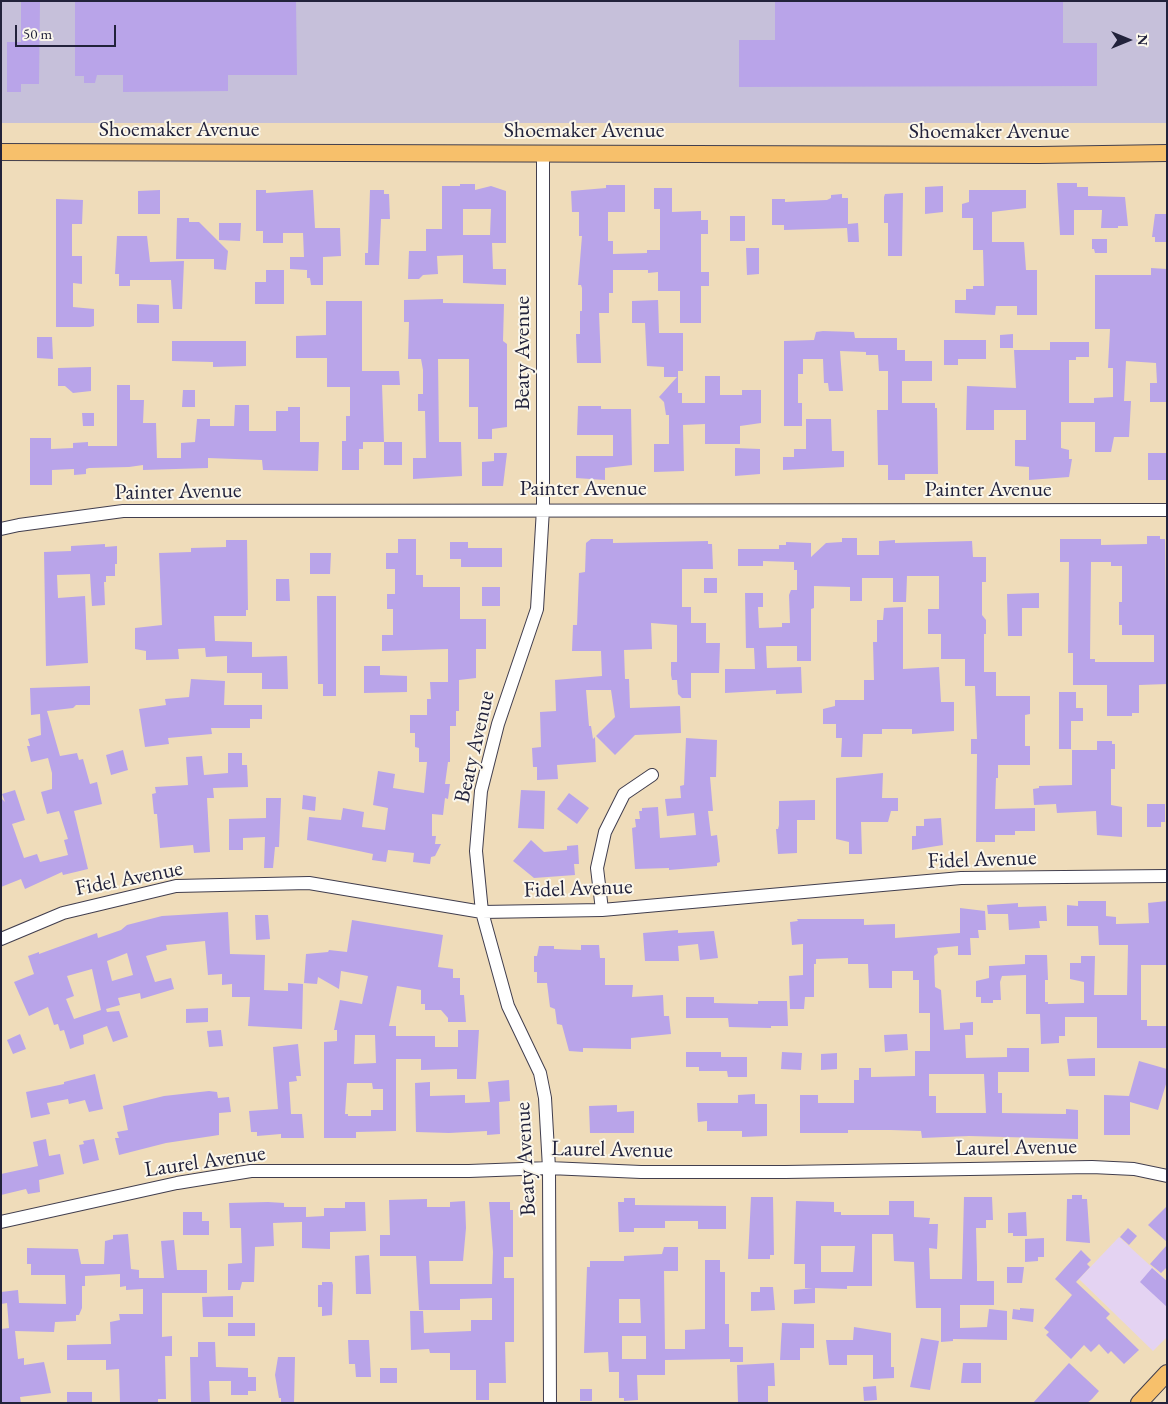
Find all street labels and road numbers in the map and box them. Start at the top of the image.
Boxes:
street label: Shoemaker Avenue [99,117,259,143]
street label: Shoemaker Avenue [504,118,664,144]
street label: Shoemaker Avenue [909,119,1069,145]
street label: Beaty Avenue [510,296,536,410]
street label: Painter Avenue [519,476,647,502]
street label: Painter Avenue [924,477,1052,503]
street label: Painter Avenue [114,478,242,506]
street label: Beaty Avenue [449,688,501,806]
street label: Fidel Avenue [927,845,1037,875]
street label: Fidel Avenue [73,856,185,902]
street label: Fidel Avenue [523,874,633,904]
street label: Beaty Avenue [510,1101,542,1217]
street label: Laurel Avenue [955,1134,1077,1162]
street label: Laurel Avenue [551,1136,673,1164]
street label: Laurel Avenue [143,1140,267,1184]

